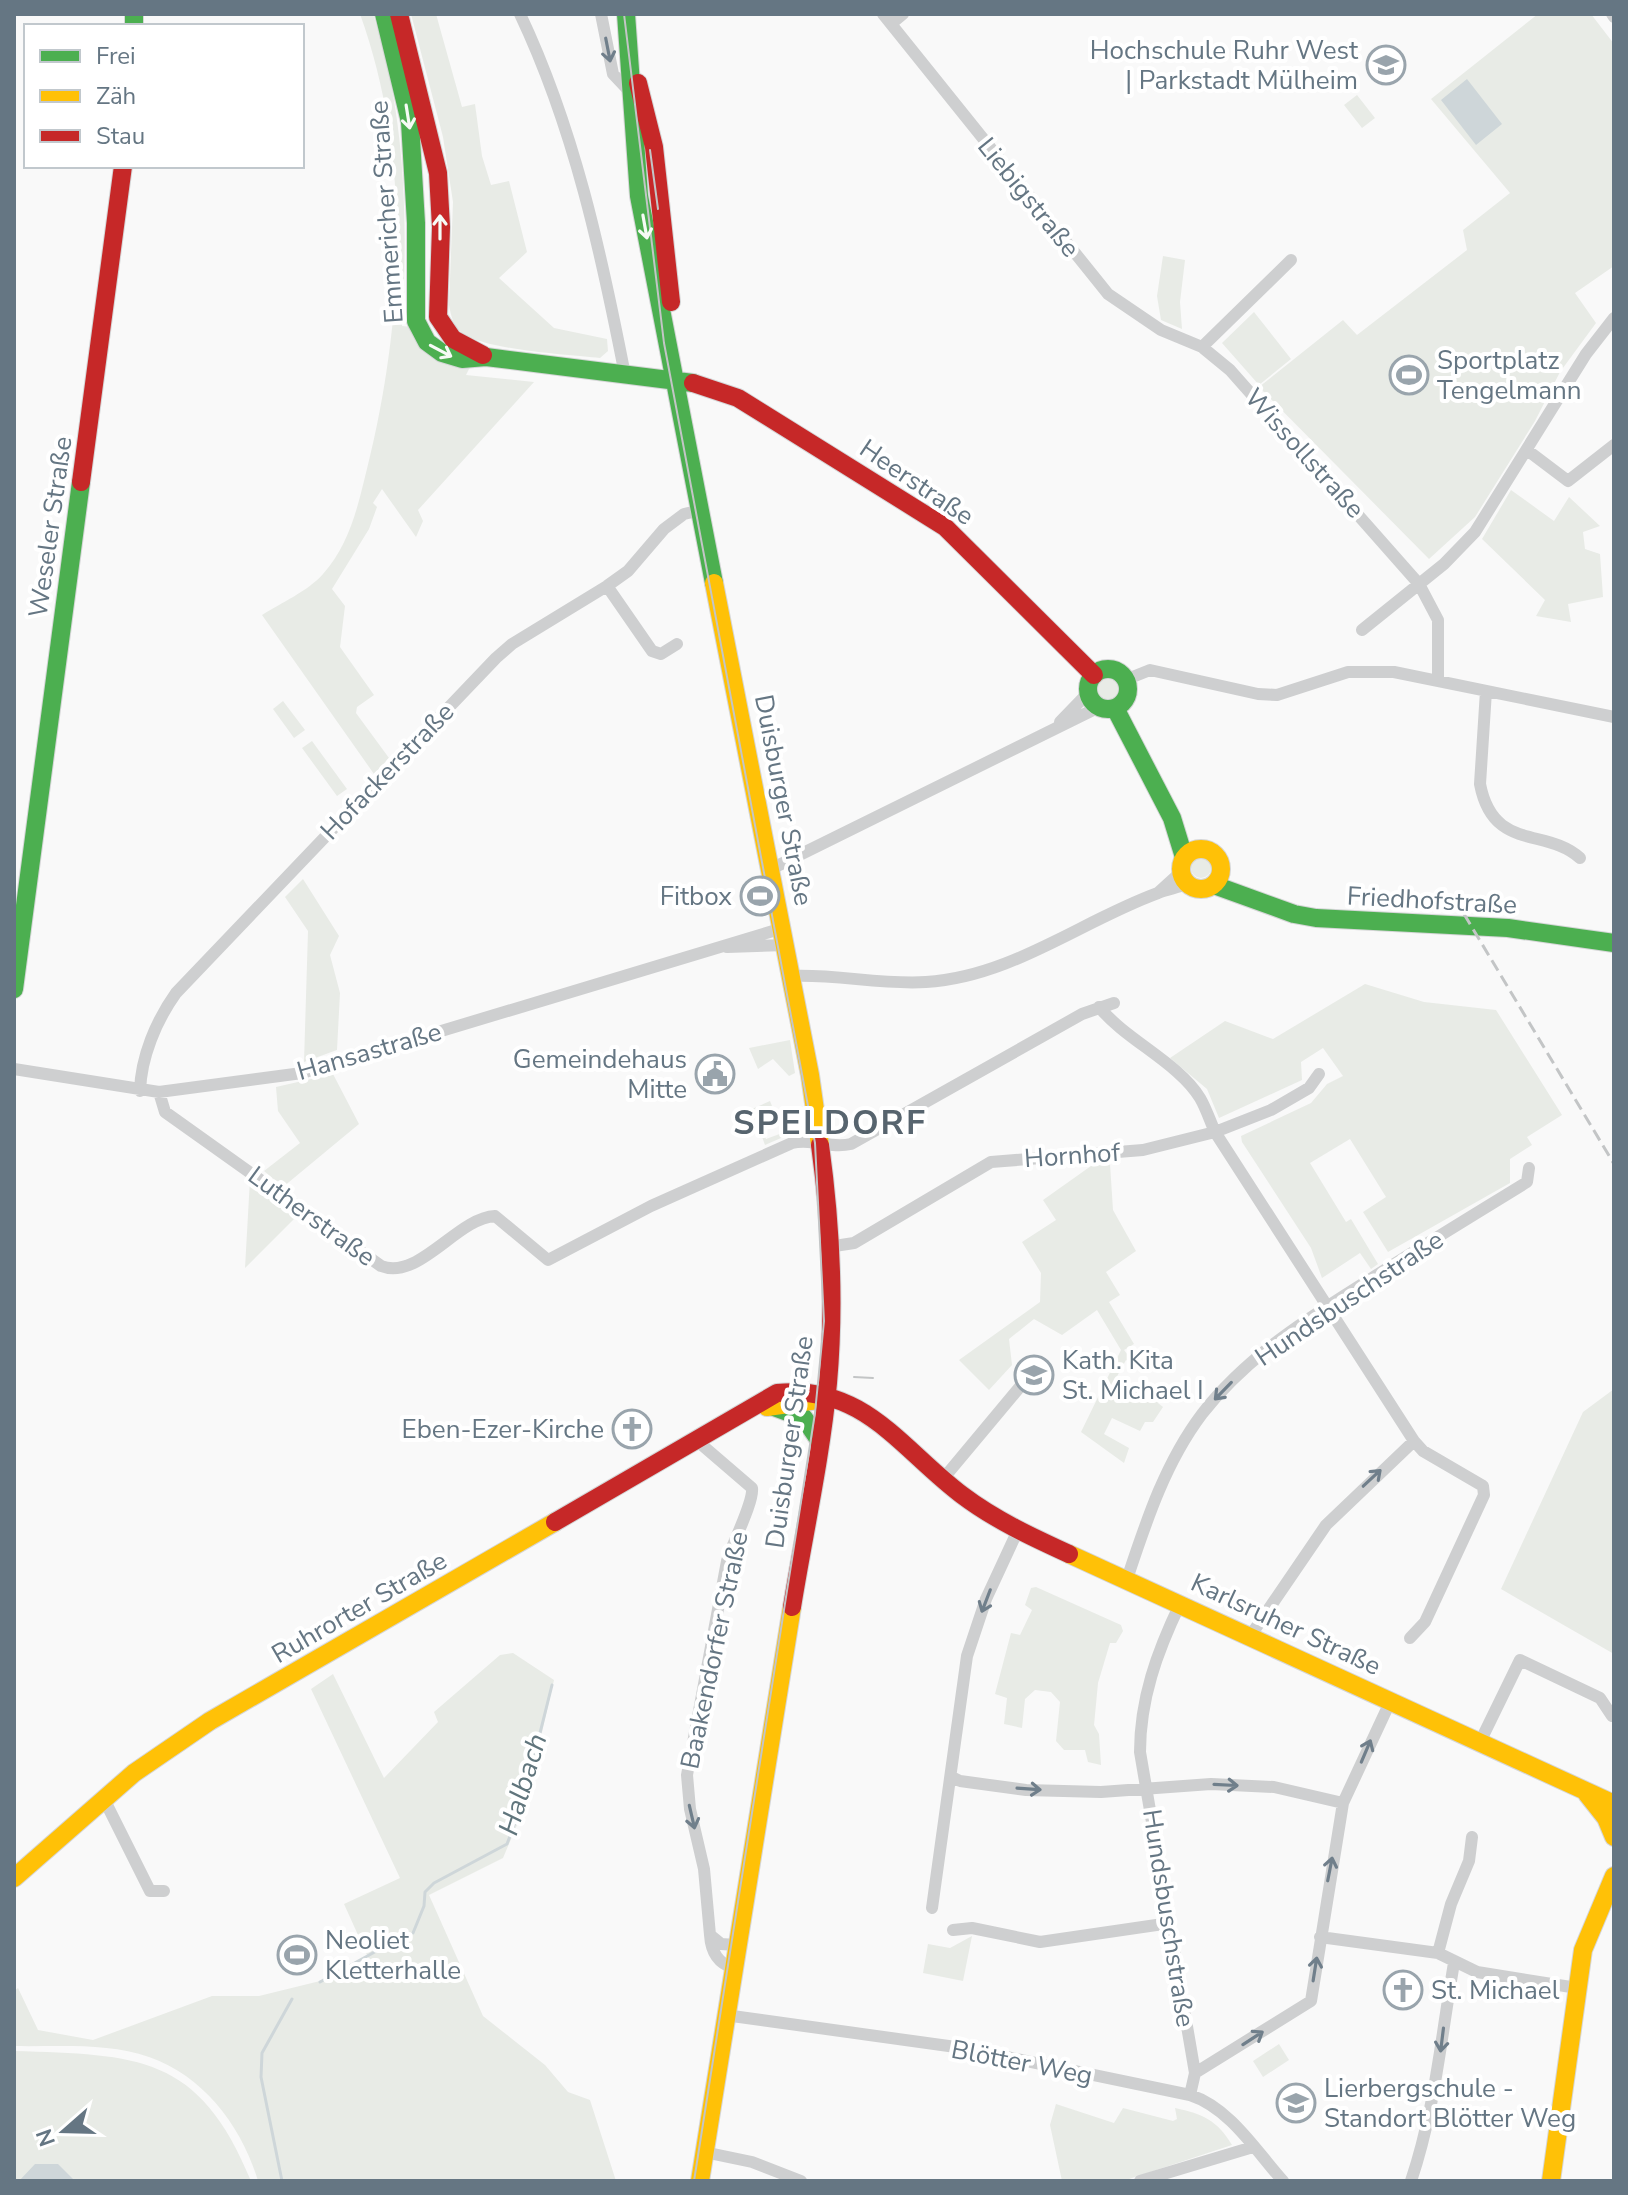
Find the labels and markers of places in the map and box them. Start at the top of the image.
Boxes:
place label: Hochschule Ruhr West | Parkstadt Mülheim [1090,33,1359,98]
school or university icon: Hochschule Ruhr West | Parkstadt Mülheim [1365,44,1407,86]
place label: Sportplatz Tengelmann [1437,343,1582,408]
sports icon: Sportplatz Tengelmann [1388,354,1430,396]
sports icon: Fitbox [739,875,781,917]
place label: Fitbox [660,879,732,914]
place label: Gemeindehaus Mitte [513,1042,687,1107]
public building icon: Gemeindehaus Mitte [694,1053,736,1095]
place label: Kath. Kita St. Michael I [1062,1343,1204,1408]
school or university icon: Kath. Kita St. Michael I [1013,1354,1055,1396]
church icon: Eben-Ezer-Kirche [611,1408,653,1450]
place label: Eben-Ezer-Kirche [401,1412,604,1447]
place label: Neoliet Kletterhalle [325,1923,461,1988]
sports icon: Neoliet Kletterhalle [276,1934,318,1976]
church icon: St. Michael [1382,1969,1424,2011]
place label: St. Michael [1431,1973,1560,2008]
place label: Lierbergschule - Standort Blötter Weg [1324,2071,1576,2136]
school or university icon: Lierbergschule - Standort Blötter Weg [1275,2082,1317,2124]

